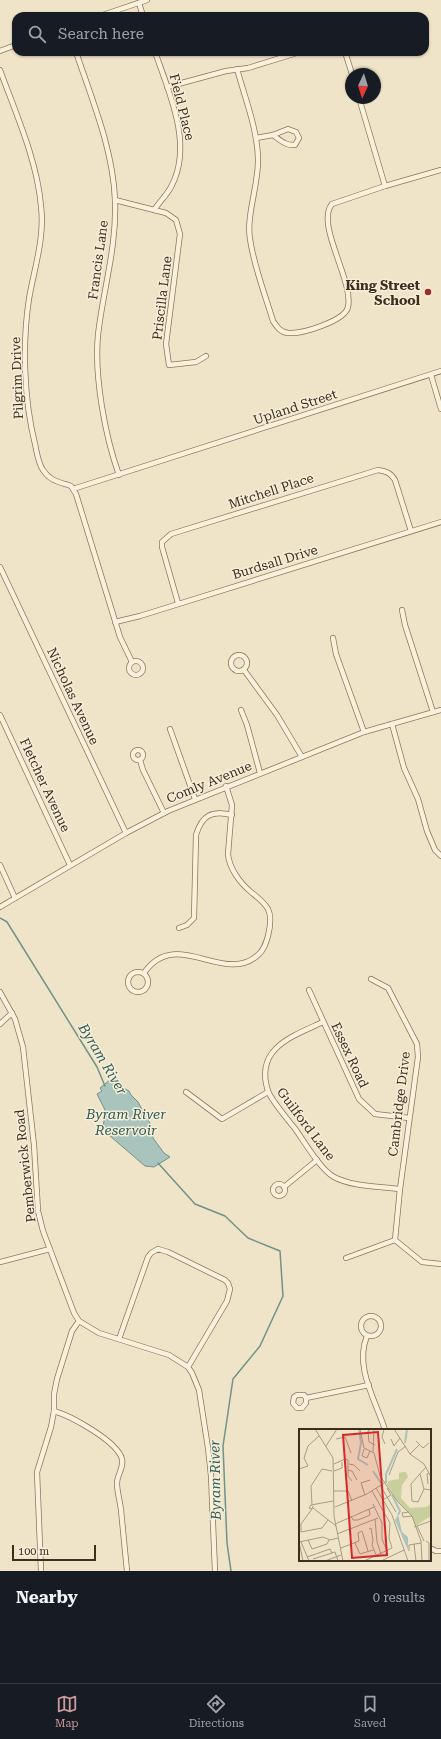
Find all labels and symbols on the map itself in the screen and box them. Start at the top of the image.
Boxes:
north arrow [345,68,381,104]
street label: Field Place [166,72,198,142]
street label: Francis Lane [85,219,111,301]
street label: Priscilla Lane [149,255,175,341]
place label: King Street School [346,278,421,308]
marker: King Street School [423,287,433,297]
street label: Pilgrim Drive [8,336,26,420]
street label: Upland Street [251,386,339,428]
street label: Mitchell Place [226,470,316,512]
street label: Burdsall Drive [230,542,320,582]
street label: Nicholas Avenue [44,645,102,747]
street label: Fletcher Avenue [17,736,73,834]
street label: Comly Avenue [164,758,254,806]
water label: Byram River [75,1020,131,1098]
street label: Essex Road [328,1020,372,1091]
street label: Cambridge Drive [385,1051,413,1157]
street label: Guilford Lane [274,1085,338,1163]
water label: Byram River Reservoir [85,1106,166,1138]
street label: Pemberwick Road [12,1108,38,1223]
inset map [299,1429,431,1561]
water label: Byram River [206,1440,224,1521]
scale bar [12,1543,96,1562]

